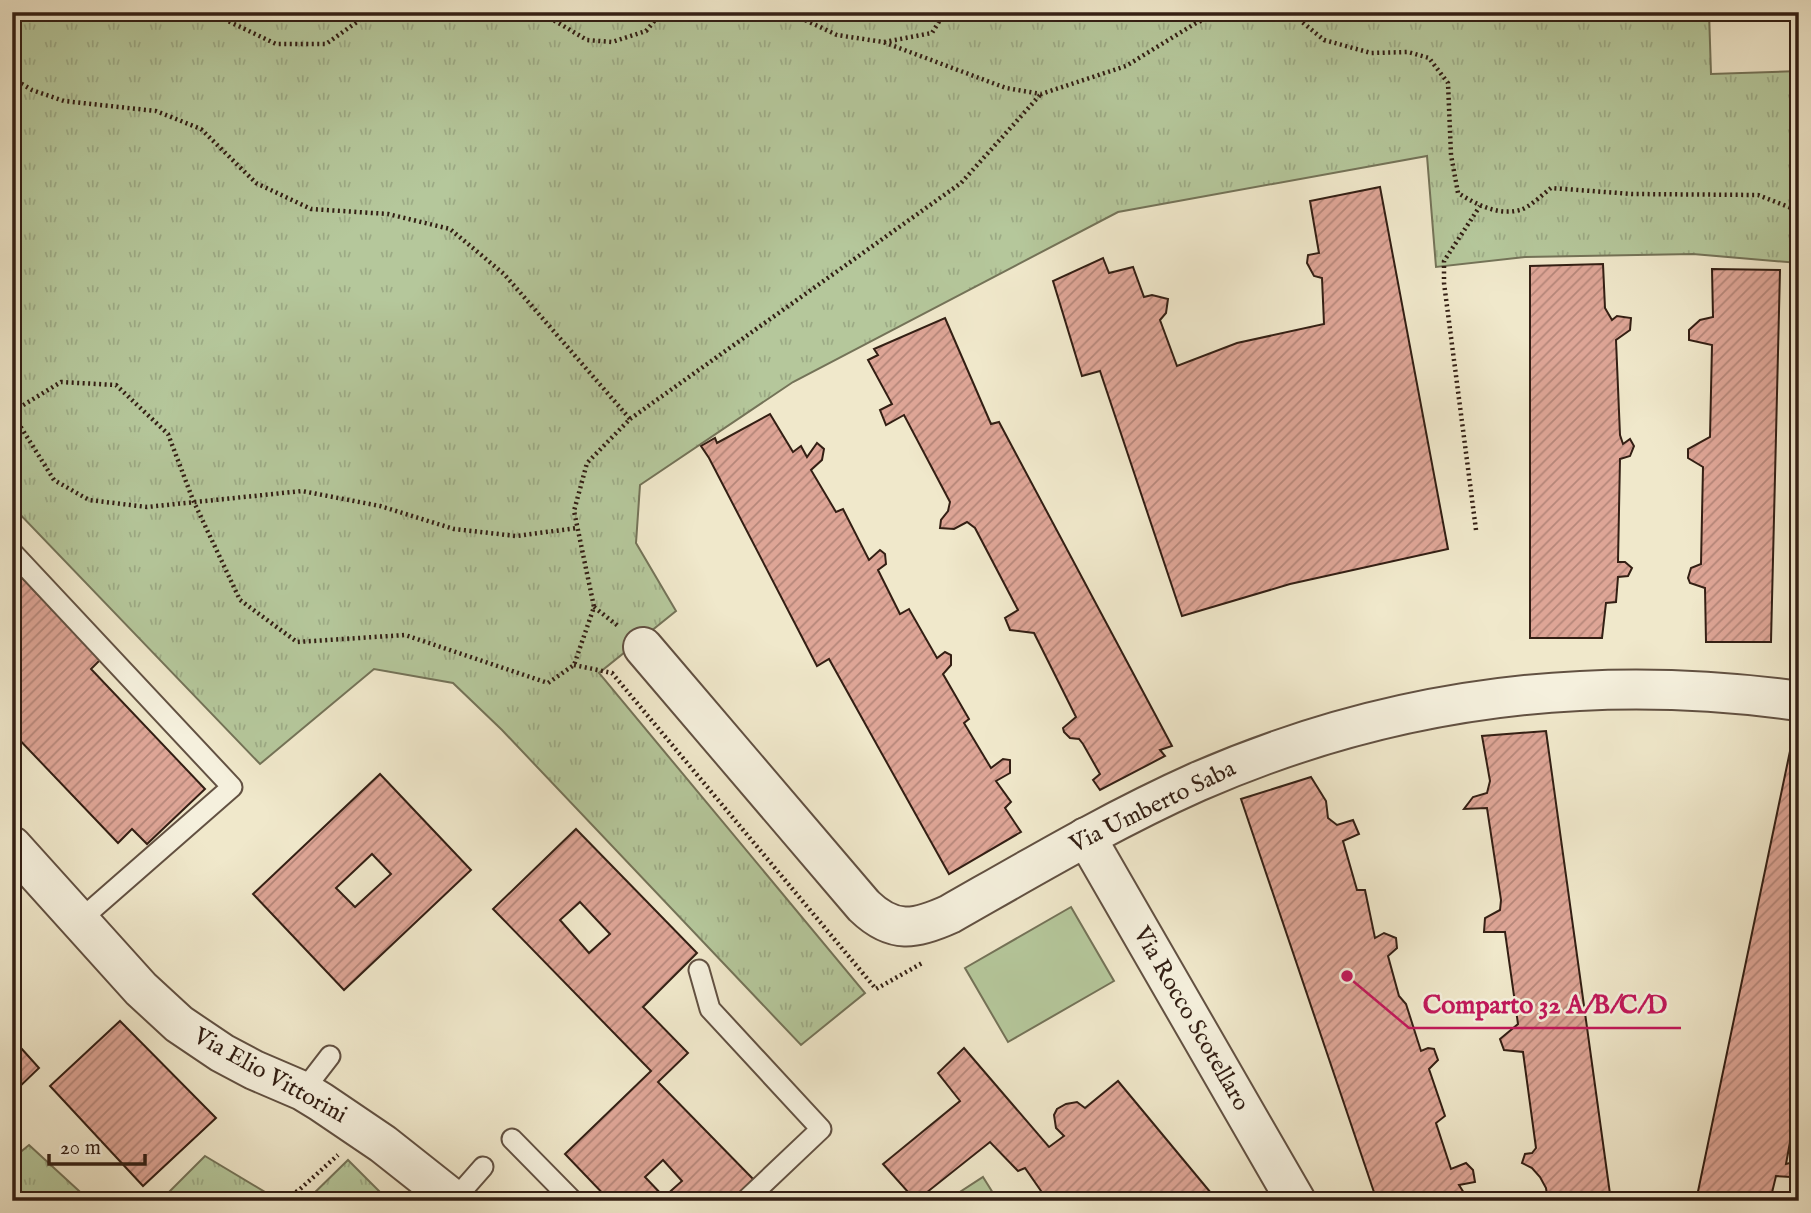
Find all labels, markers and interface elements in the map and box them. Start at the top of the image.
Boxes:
street label: Via Umberto Saba [1064,753,1242,861]
street label: Via Rocco Scotellaro [1125,920,1256,1117]
callout: Comparto 32 A/B/C/D [1409,981,1681,1028]
text: Comparto 32 A/B/C/D [1423,989,1667,1022]
street label: Via Elio Vittorini [187,1020,352,1131]
scale bar [49,1122,145,1166]
text: 20 m [60,1135,101,1162]

